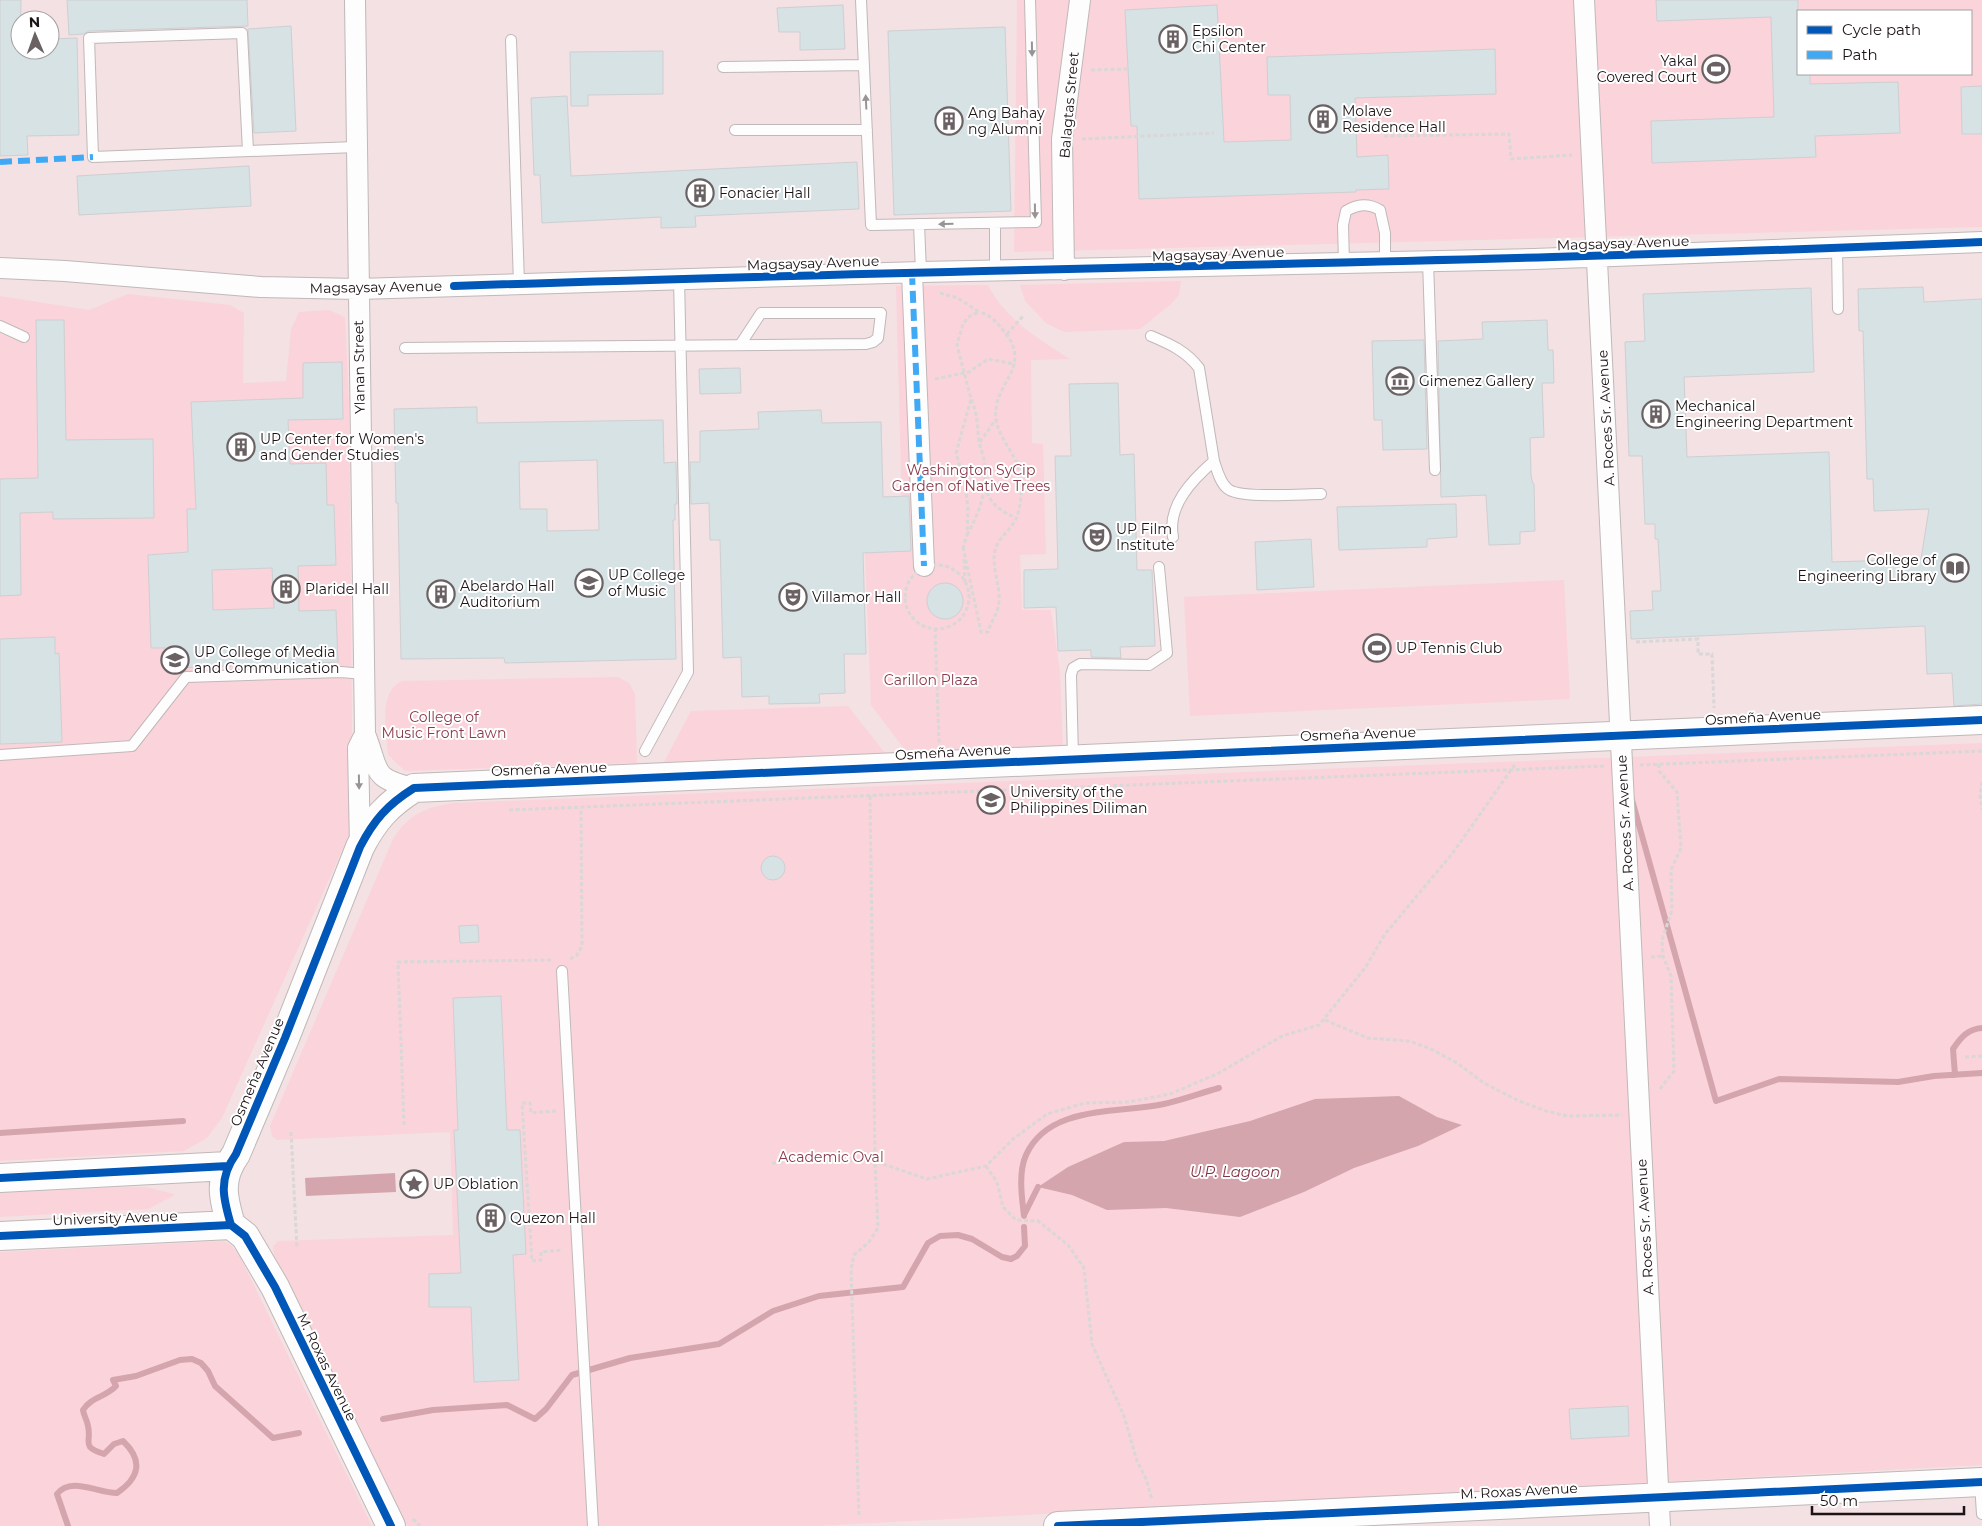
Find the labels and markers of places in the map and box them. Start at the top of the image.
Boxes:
place label: Epsilon Chi Center [1192,22,1266,56]
building icon: Epsilon Chi Center [1158,24,1188,54]
place label: Yakal Covered Court [1597,52,1697,86]
sports icon: Yakal Covered Court [1701,54,1731,84]
place label: Molave Residence Hall [1342,102,1446,136]
place label: Ang Bahay ng Alumni [968,104,1045,138]
building icon: Molave Residence Hall [1308,104,1338,134]
building icon: Ang Bahay ng Alumni [934,106,964,136]
building icon: Fonacier Hall [685,178,715,208]
place label: Fonacier Hall [719,184,811,202]
museum icon: Gimenez Gallery [1385,366,1415,396]
place label: Gimenez Gallery [1419,372,1534,390]
place label: Mechanical Engineering Department [1675,397,1854,431]
building icon: Mechanical Engineering Department [1641,399,1671,429]
place label: UP Center for Women's and Gender Studies [260,430,424,464]
building icon: UP Center for Women's and Gender Studies [226,432,256,462]
place label: UP Film Institute [1116,520,1175,554]
theatre icon: UP Film Institute [1082,522,1112,552]
place label: College of Engineering Library [1798,551,1937,585]
library icon: College of Engineering Library [1940,553,1970,583]
place label: UP College of Music [608,566,685,600]
school or university icon: UP College of Music [574,568,604,598]
building icon: Plaridel Hall [271,574,301,604]
place label: Abelardo Hall Auditorium [460,577,555,611]
building icon: Abelardo Hall Auditorium [426,579,456,609]
place label: Plaridel Hall [305,580,389,598]
theatre icon: Villamor Hall [778,582,808,612]
place label: Villamor Hall [812,588,901,606]
sports icon: UP Tennis Club [1362,633,1392,663]
place label: UP Tennis Club [1396,639,1502,657]
place label: UP College of Media and Communication [194,643,339,677]
school or university icon: UP College of Media and Communication [160,645,190,675]
place label: University of the Philippines Diliman [1010,783,1147,817]
school or university icon: University of the Philippines Diliman [976,785,1006,815]
place icon: UP Oblation [399,1169,429,1199]
place label: UP Oblation [433,1175,519,1193]
building icon: Quezon Hall [476,1203,506,1233]
place label: Quezon Hall [510,1209,596,1227]

